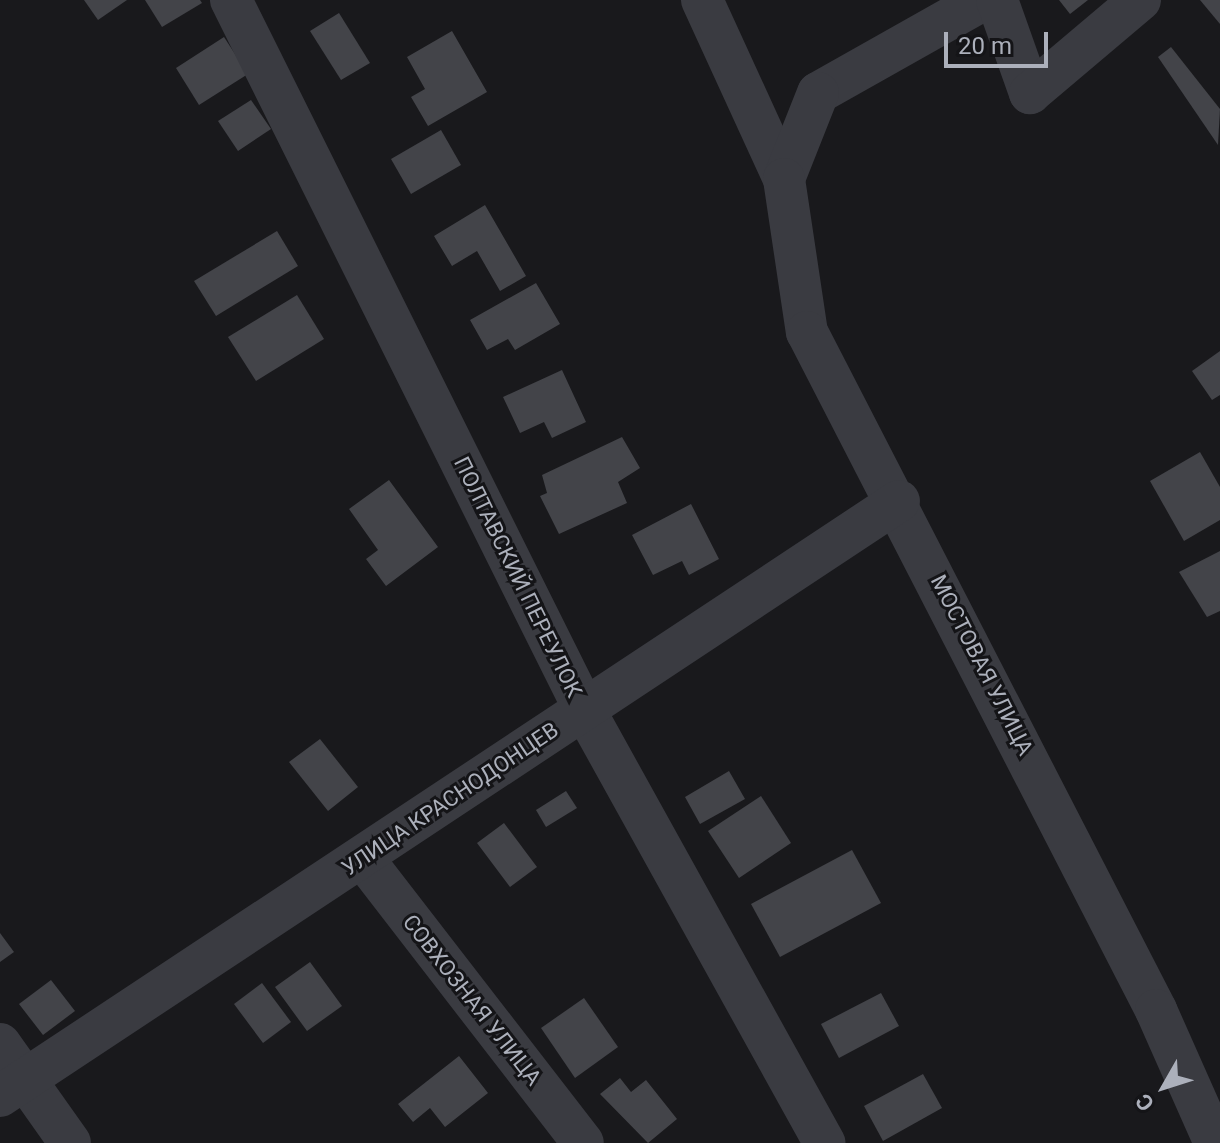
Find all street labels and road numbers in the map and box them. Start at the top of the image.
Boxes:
street label: ПОЛТАВСКИЙ ПЕРЕУЛОК [448,453,588,701]
street label: МОСТОВАЯ УЛИЦА [925,570,1039,760]
street label: УЛИЦА КРАСНОДОНЦЕВ [337,717,563,881]
street label: СОВХОЗНАЯ УЛИЦА [397,909,547,1091]

